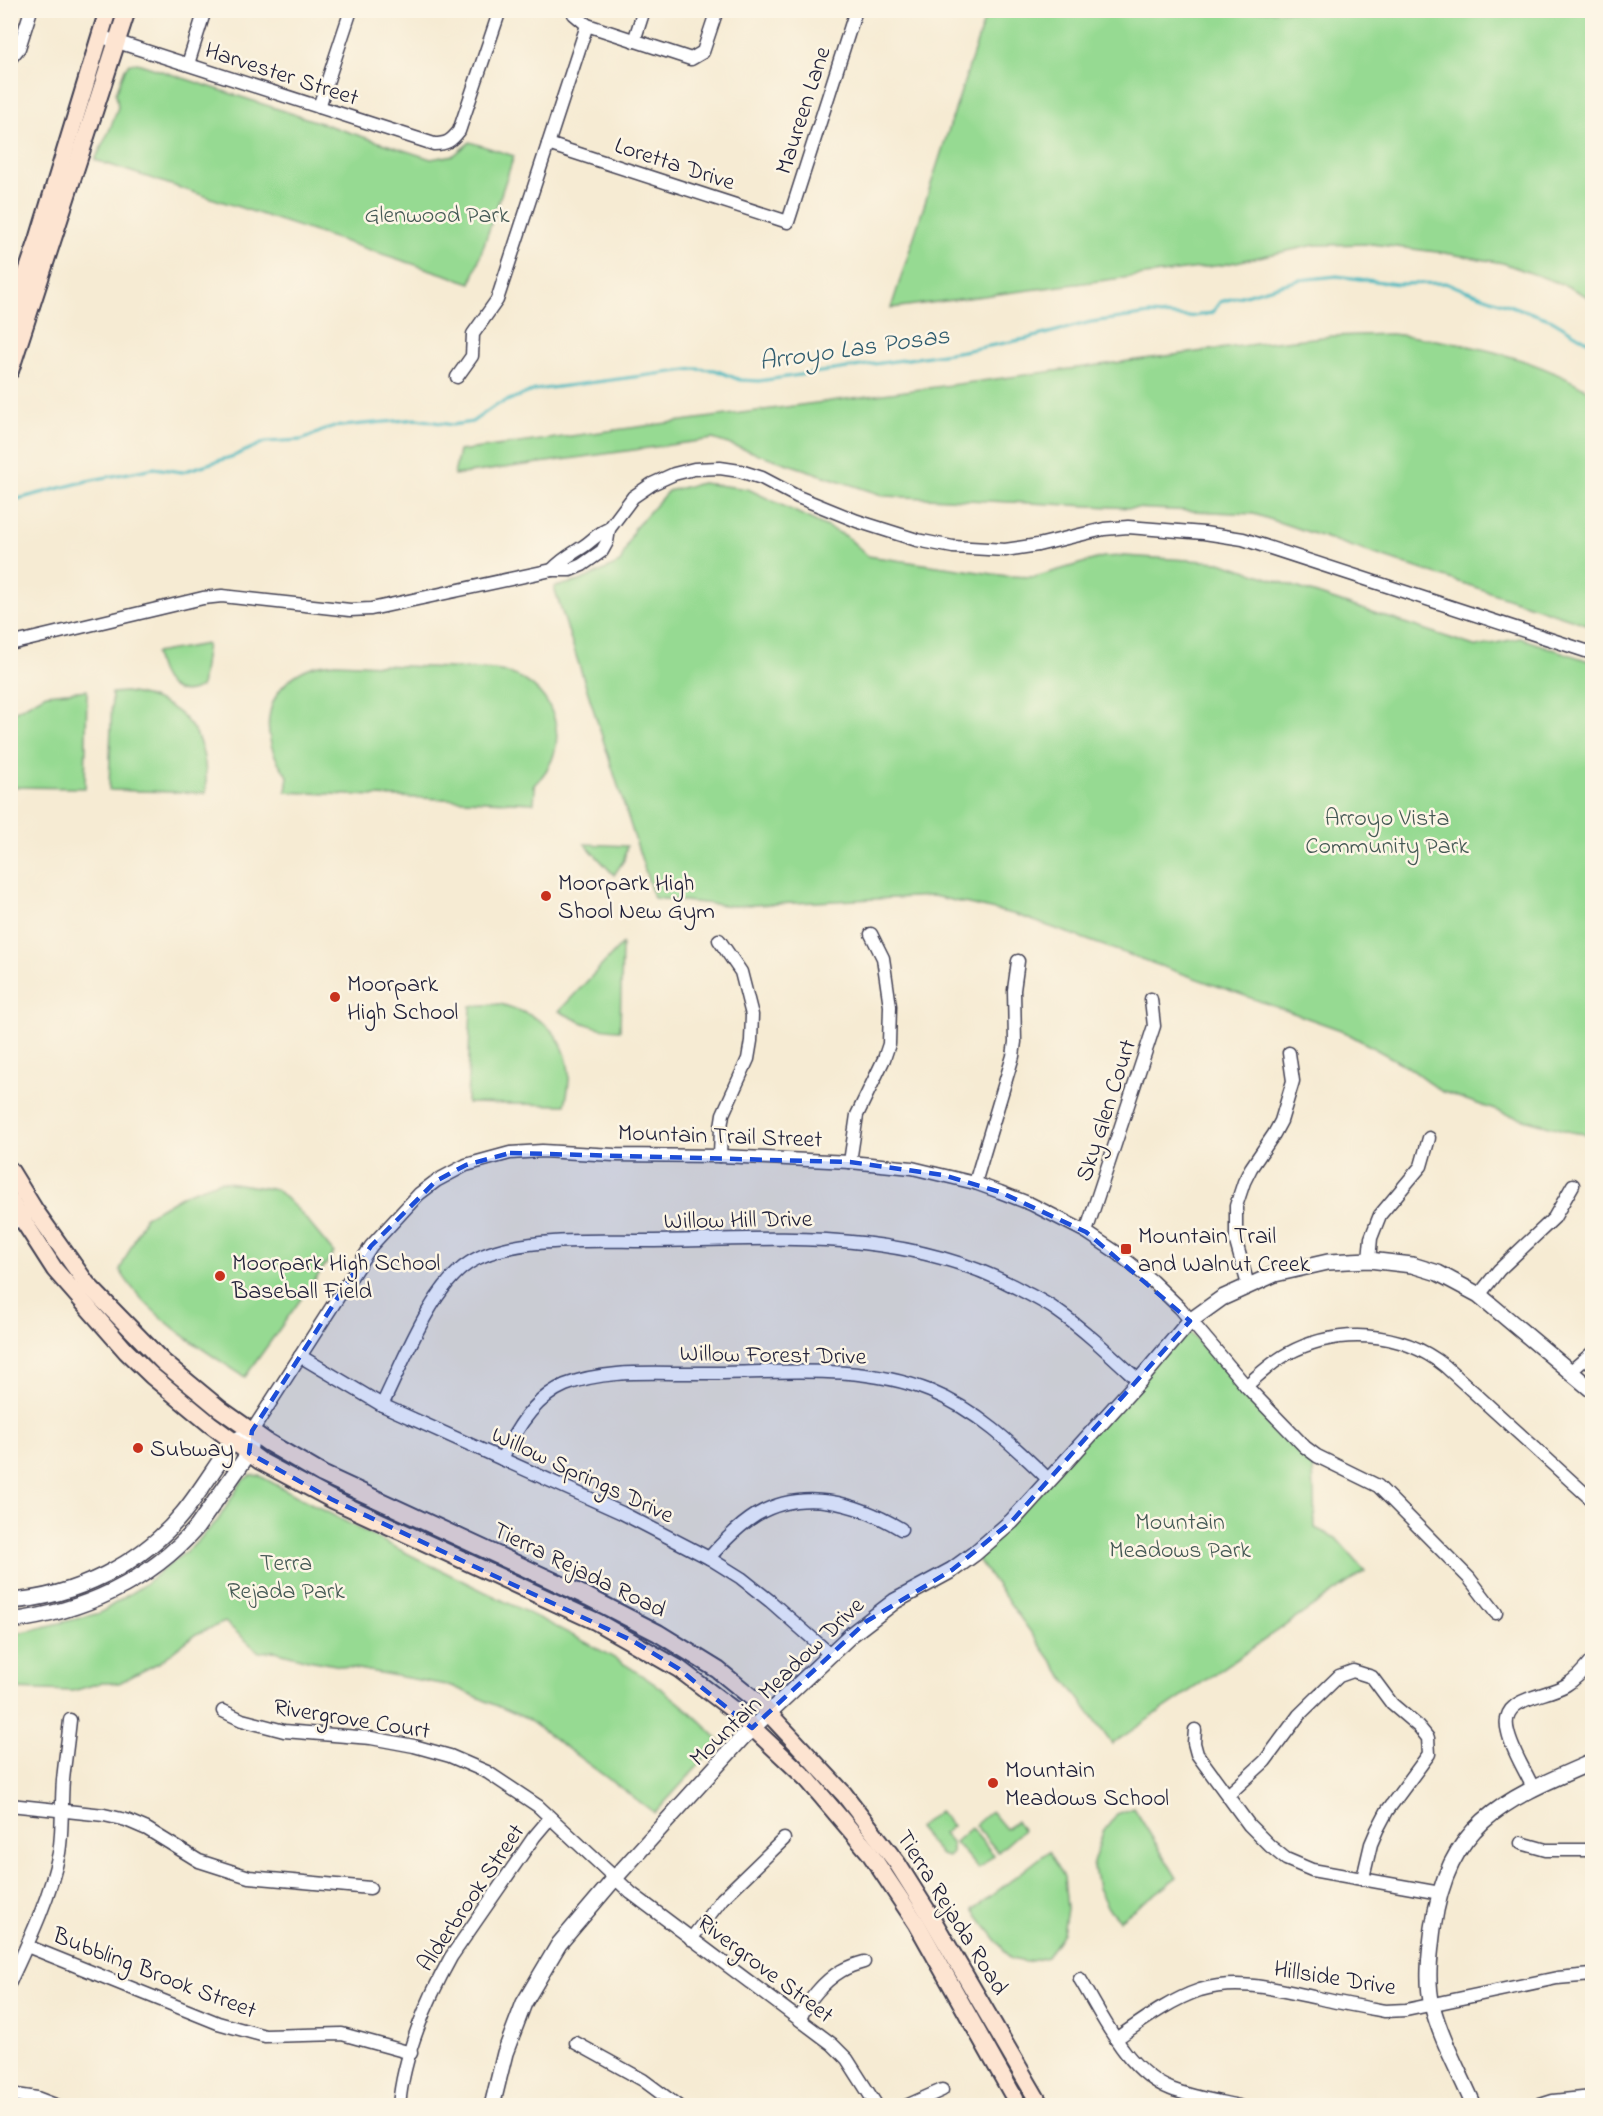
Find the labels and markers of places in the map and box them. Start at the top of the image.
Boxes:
place label: Moorpark High Shool New Gym [558,867,715,931]
marker: Moorpark High Shool New Gym [539,889,553,903]
place label: Moorpark High School [347,968,458,1031]
marker: Moorpark High School [328,990,342,1004]
place label: Mountain Trail and Walnut Creek [1138,1220,1311,1283]
marker: Mountain Trail and Walnut Creek [1119,1242,1133,1256]
place label: Moorpark High School Baseball Field [231,1247,440,1310]
marker: Moorpark High School Baseball Field [213,1269,227,1283]
place label: Subway [150,1433,234,1469]
marker: Subway [131,1441,145,1455]
place label: Mountain Meadows School [1005,1754,1169,1817]
marker: Mountain Meadows School [986,1776,1000,1790]

